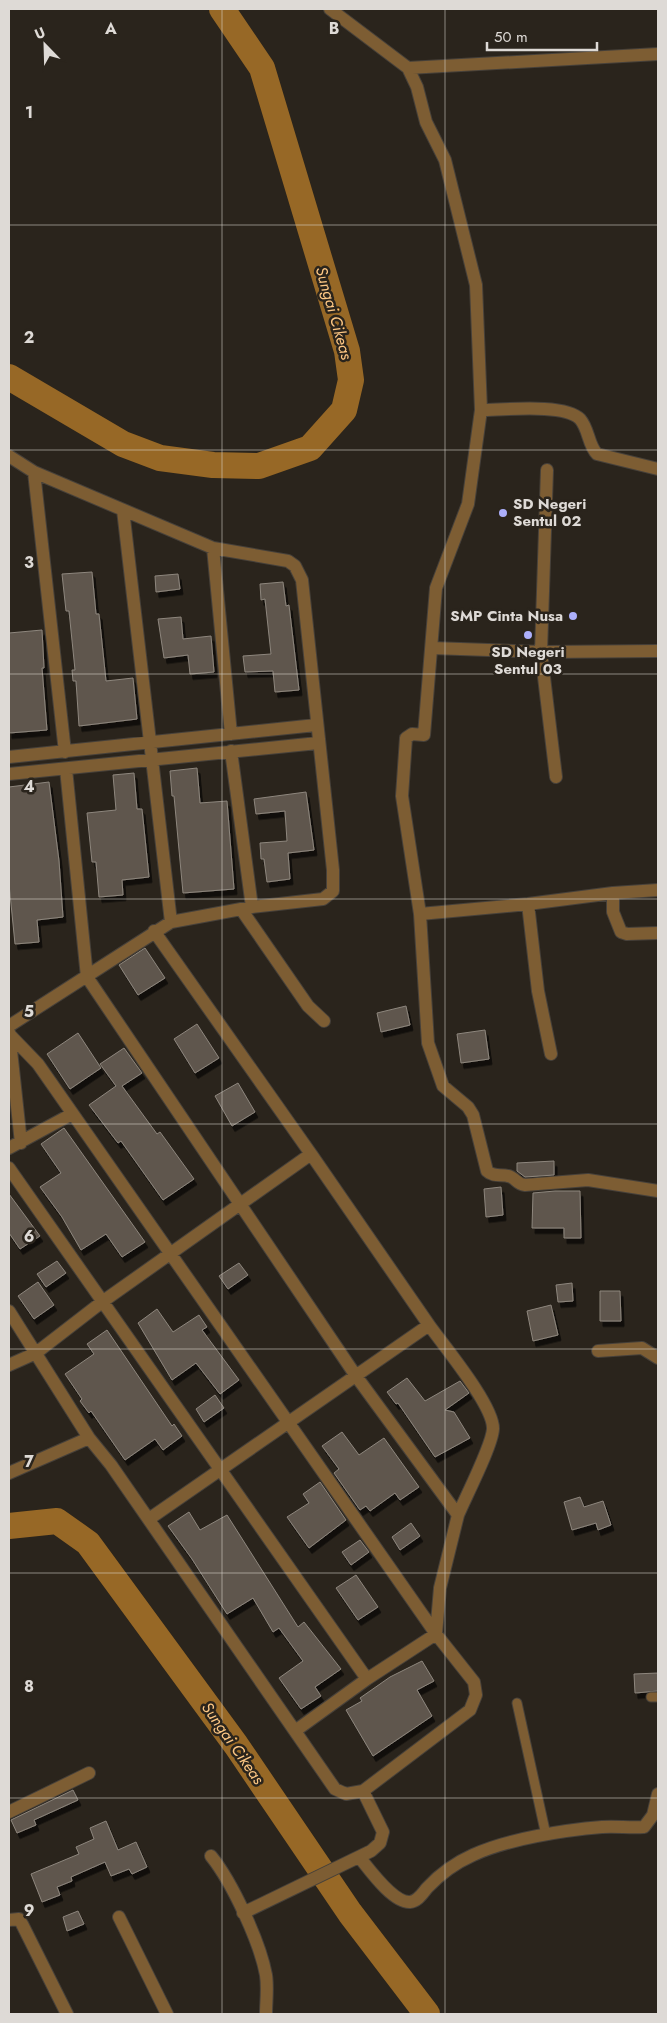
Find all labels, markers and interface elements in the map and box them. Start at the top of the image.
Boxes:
text: A [104,17,117,40]
text: B [329,17,339,40]
north arrow [20,20,70,70]
scale bar [487,20,597,52]
text: U [31,22,48,44]
text: 50 m [494,26,528,48]
text: 1 [25,101,33,124]
water label: Sungai Cikeas [310,264,358,363]
text: 2 [24,326,34,349]
place label: SD Negeri Sentul 02 [513,493,586,532]
marker: SD Negeri Sentul 02 [497,507,509,519]
text: 3 [24,551,34,574]
place label: SMP Cinta Nusa [450,605,563,627]
marker: SMP Cinta Nusa [567,610,579,622]
marker: SD Negeri Sentul 03 [522,629,534,641]
place label: SD Negeri Sentul 03 [491,641,565,680]
text: 4 [23,775,35,798]
text: 5 [24,1000,34,1023]
text: 6 [24,1225,34,1248]
text: 7 [24,1450,34,1473]
text: 8 [24,1675,34,1698]
water label: Sungai Cikeas [196,1697,270,1789]
text: 9 [24,1899,34,1922]

